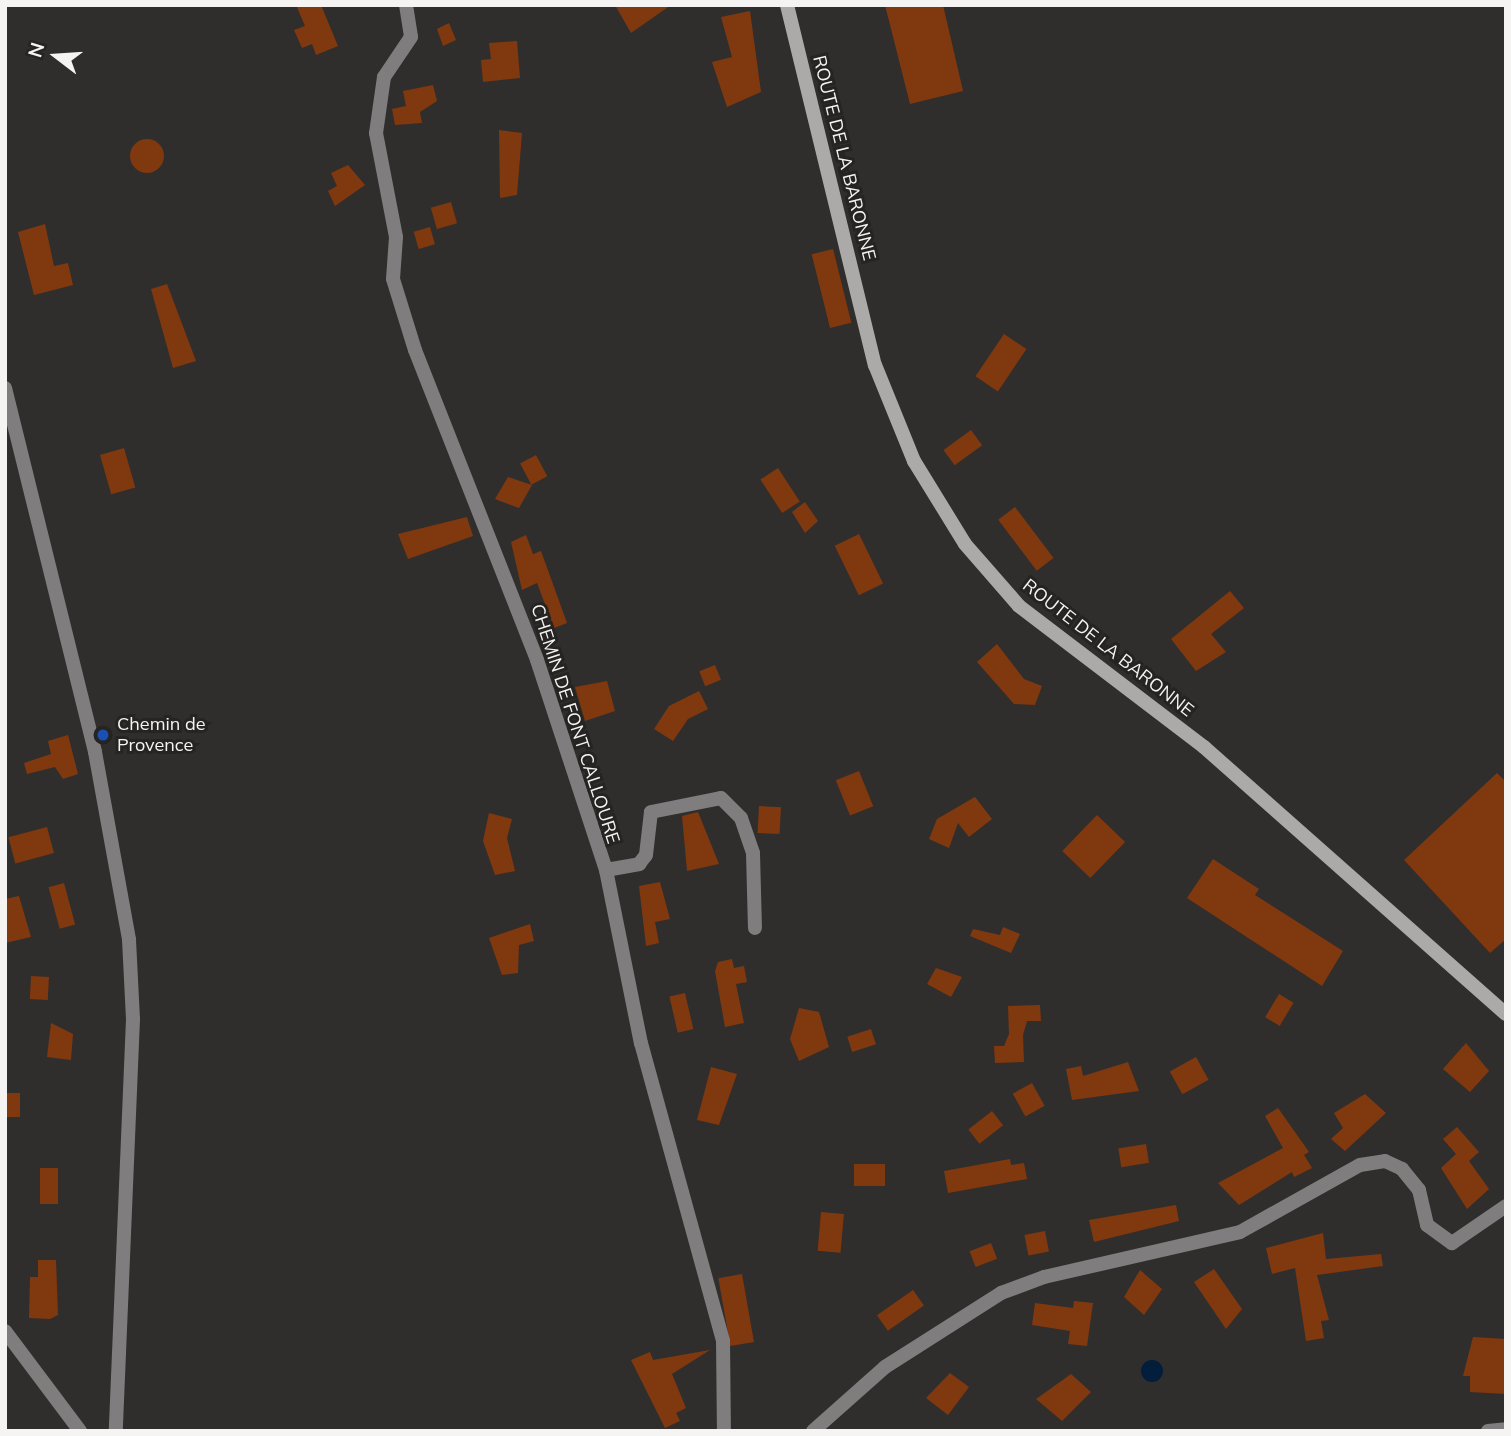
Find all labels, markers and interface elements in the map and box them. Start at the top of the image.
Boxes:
north arrow [21,21,91,91]
text: N [22,39,49,60]
street label: ROUTE DE LA BARONNE [808,53,880,263]
street label: ROUTE DE LA BARONNE [1018,575,1198,721]
street label: CHEMIN DE FONT CALLOURE [526,601,624,847]
place label: Chemin de Provence [117,714,206,756]
marker: Chemin de Provence [95,727,111,743]

